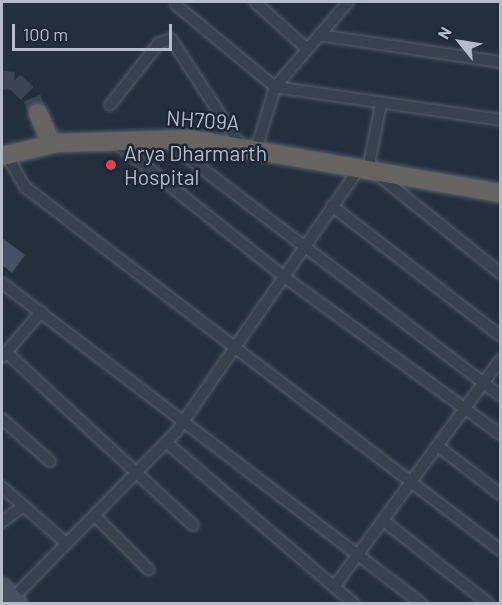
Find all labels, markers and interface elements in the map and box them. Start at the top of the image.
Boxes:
scale bar [15,12,176,50]
north arrow [430,12,490,72]
text: 100 m [23,23,68,45]
text: N [433,23,455,42]
street label: NH709A [166,105,240,135]
place label: Arya Dharmarth Hospital [124,140,267,190]
marker: Arya Dharmarth Hospital [102,156,120,174]

